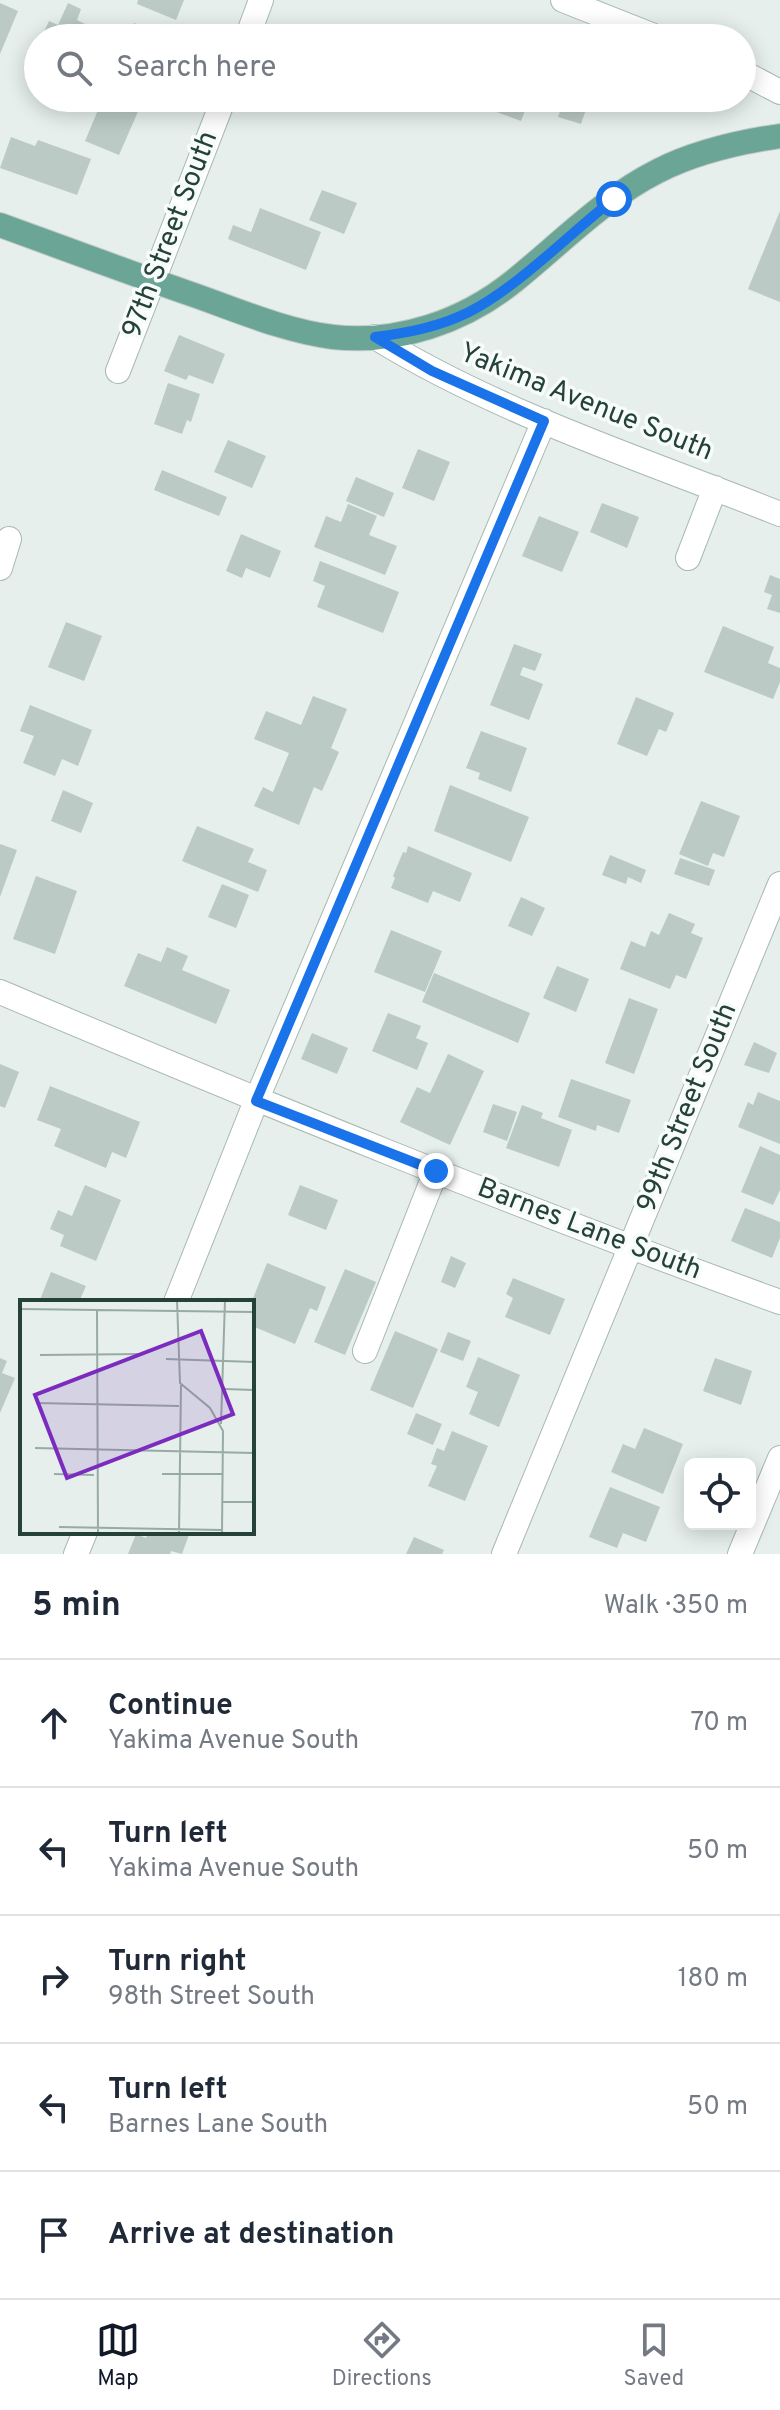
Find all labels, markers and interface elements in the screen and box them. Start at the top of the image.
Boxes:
search box [24,24,756,112]
icon: search [52,46,96,90]
text: Search here [116,50,276,87]
street label: 97th Street South [115,126,227,344]
route start [596,181,632,217]
street label: Yakima Avenue South [454,336,718,470]
street label: 99th Street South [630,998,746,1218]
route end [418,1153,454,1189]
street label: Barnes Lane South [472,1171,706,1289]
inset map [20,1300,254,1534]
map controls [684,1458,756,1530]
button: locate [684,1458,756,1530]
text: 5 min [32,1585,121,1628]
text: Walk · 350 m [604,1590,748,1623]
text: Continue [108,1688,233,1725]
icon: ahead [32,1701,76,1745]
text: 70 m [690,1707,748,1740]
text: Yakima Avenue South [108,1725,359,1758]
text: Turn left [108,1816,228,1853]
icon: left [32,1829,76,1873]
text: 50 m [687,1835,748,1868]
text: Yakima Avenue South [108,1853,359,1886]
text: Turn right [108,1944,246,1981]
icon: right [32,1957,76,2001]
text: 180 m [678,1963,748,1996]
text: 98th Street South [108,1981,315,2014]
text: Turn left [108,2072,228,2109]
icon: left [32,2085,76,2129]
text: 50 m [687,2091,748,2124]
text: Barnes Lane South [108,2109,328,2142]
icon: arrive [32,2213,76,2257]
text: Arrive at destination [108,2217,394,2254]
tab: Map [96,2318,140,2393]
tab: Directions [332,2318,432,2393]
tab: Saved [624,2318,684,2393]

